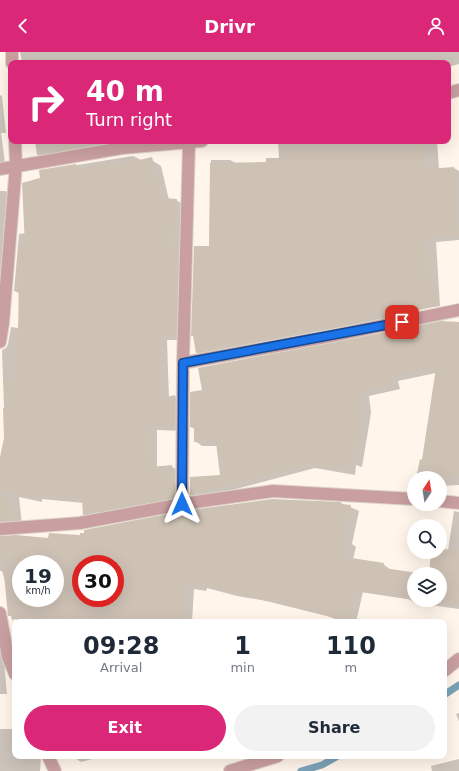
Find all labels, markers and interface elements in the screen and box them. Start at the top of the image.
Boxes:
icon: back [12,15,34,37]
icon: person [425,15,447,37]
text: Drivr [204,16,255,37]
text: 40 m [86,75,164,108]
icon: right [20,76,72,128]
text: Turn right [86,109,172,130]
pin [385,305,419,339]
icon: arrive [391,311,413,333]
north arrow [407,471,447,511]
map controls [407,471,447,607]
position arrow [161,483,203,525]
button: search [407,519,447,559]
speed limit sign: 30 [72,555,124,607]
text: 19 [24,564,52,588]
button: layers [407,567,447,607]
text: km/h [25,585,51,596]
text: 09:28 [83,632,159,660]
text: 1 [234,632,251,660]
text: 110 [326,632,376,660]
text: Arrival [100,660,142,675]
text: min [230,660,255,675]
text: m [345,660,357,675]
button: Exit [24,705,226,751]
button: Share [234,705,435,751]

